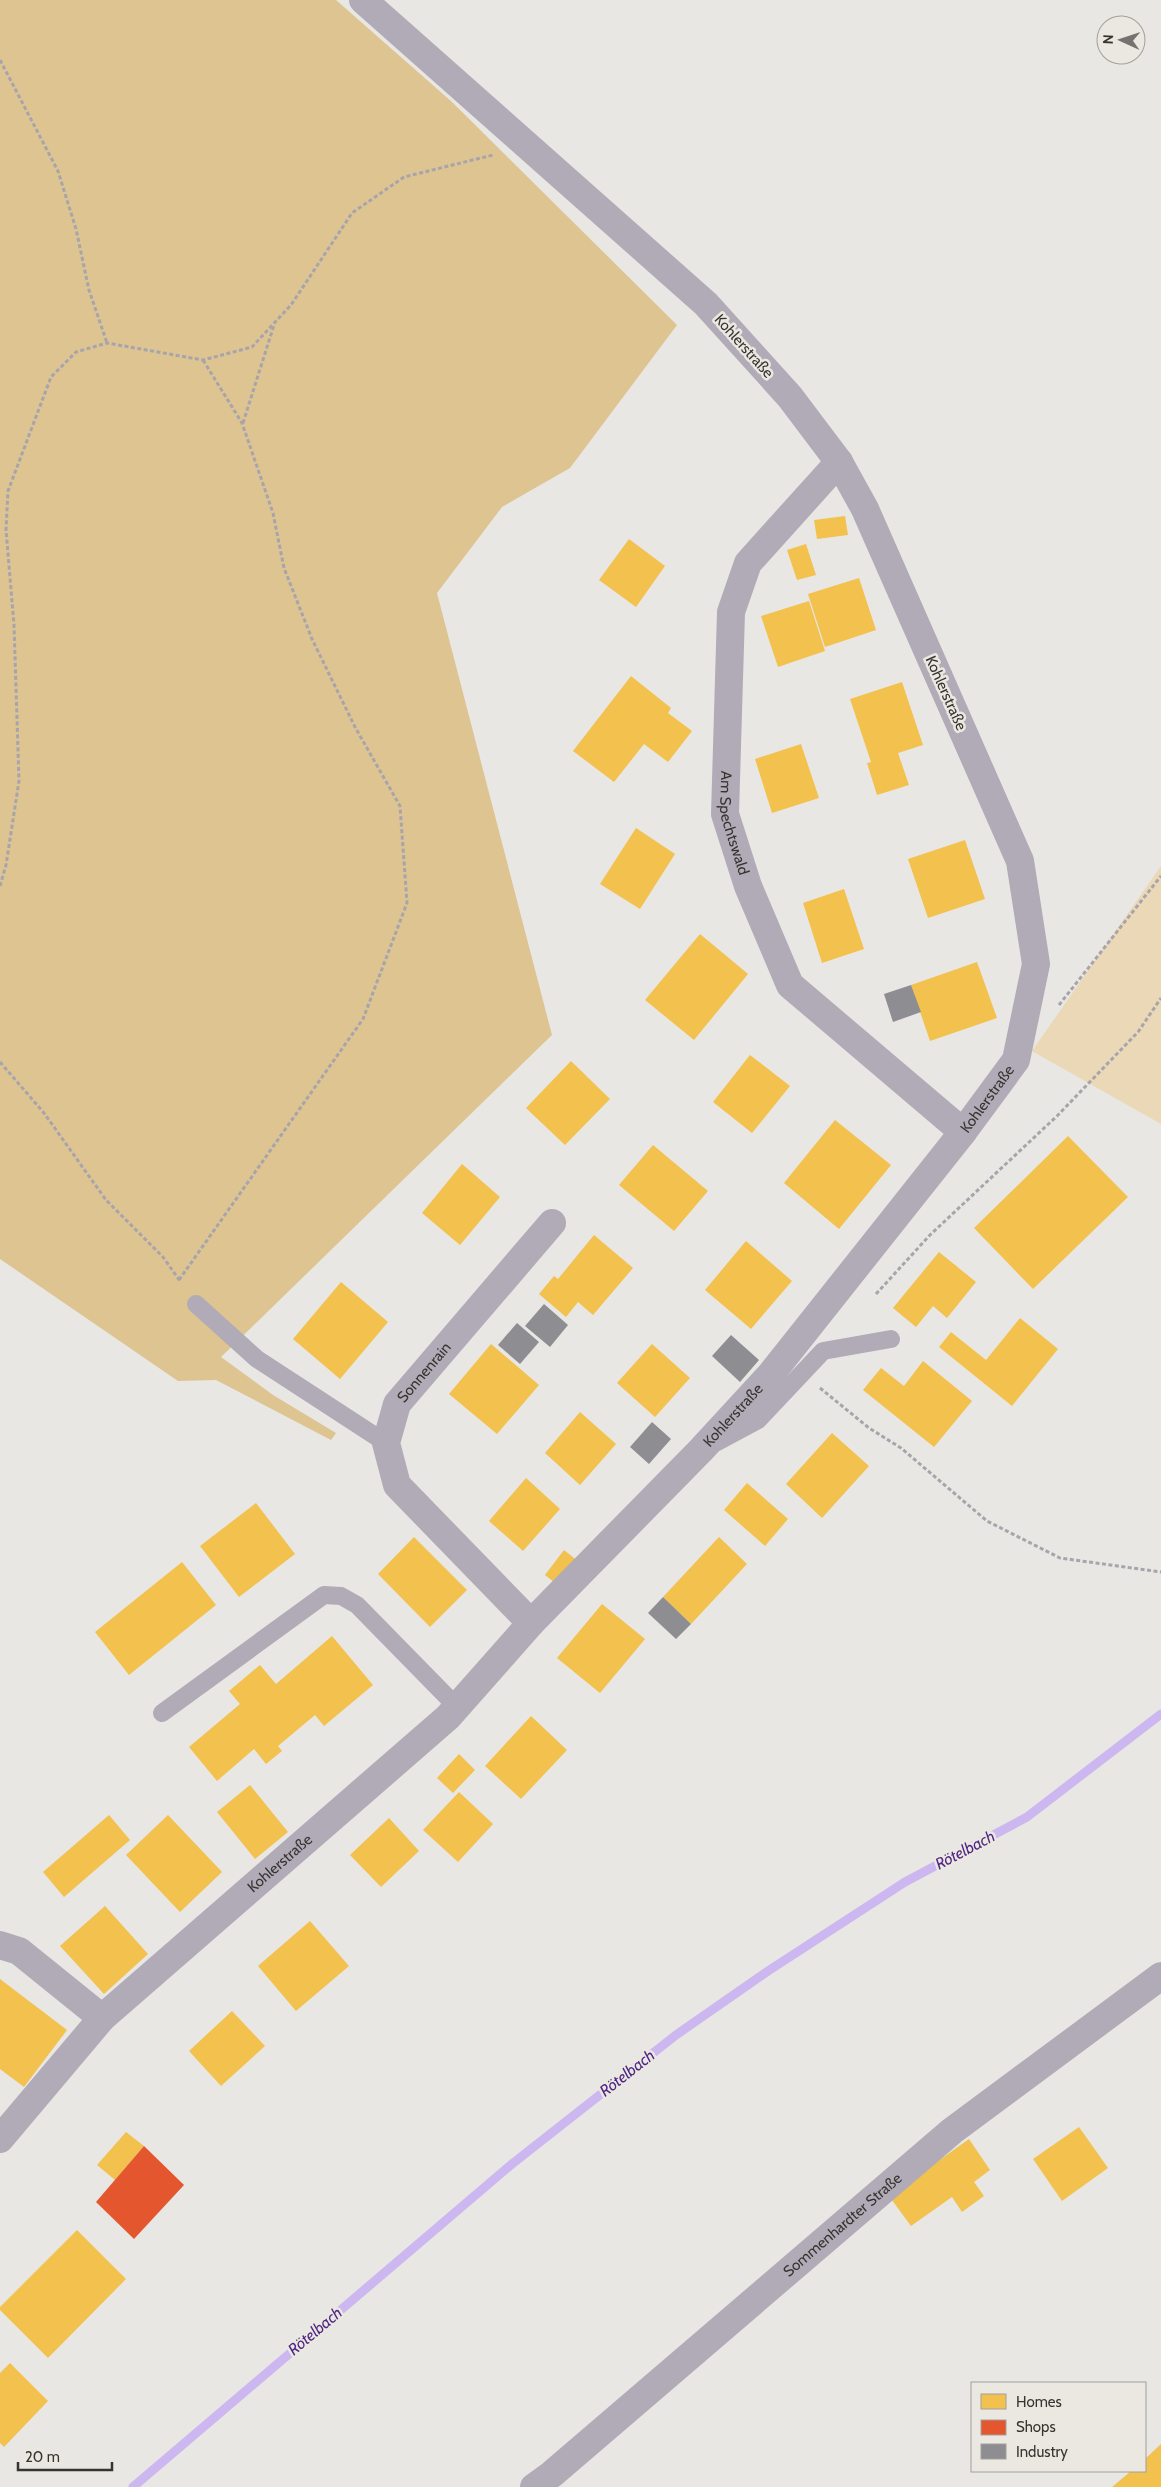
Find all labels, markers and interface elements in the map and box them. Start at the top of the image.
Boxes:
north arrow [1096,15,1146,65]
text: N [1099,34,1117,45]
street label: Kohlerstraße [711,310,778,382]
street label: Kohlerstraße [922,653,971,733]
street label: Am Spechtswald [716,771,753,877]
street label: Kohlerstraße [956,1061,1018,1136]
street label: Sonnenrain [393,1339,455,1406]
street label: Kohlerstraße [699,1380,767,1451]
water label: Rötelbach [932,1826,998,1874]
street label: Kohlerstraße [244,1830,316,1896]
water label: Rötelbach [596,2046,658,2100]
street label: Sommenhardter Straße [780,2169,906,2281]
water label: Rötelbach [284,2303,346,2359]
legend [971,2382,1146,2472]
text: Homes [1016,2393,1062,2411]
text: Shops [1016,2418,1056,2436]
scale bar [18,2440,111,2472]
text: Industry [1016,2443,1068,2461]
text: 20 m [25,2448,60,2466]

